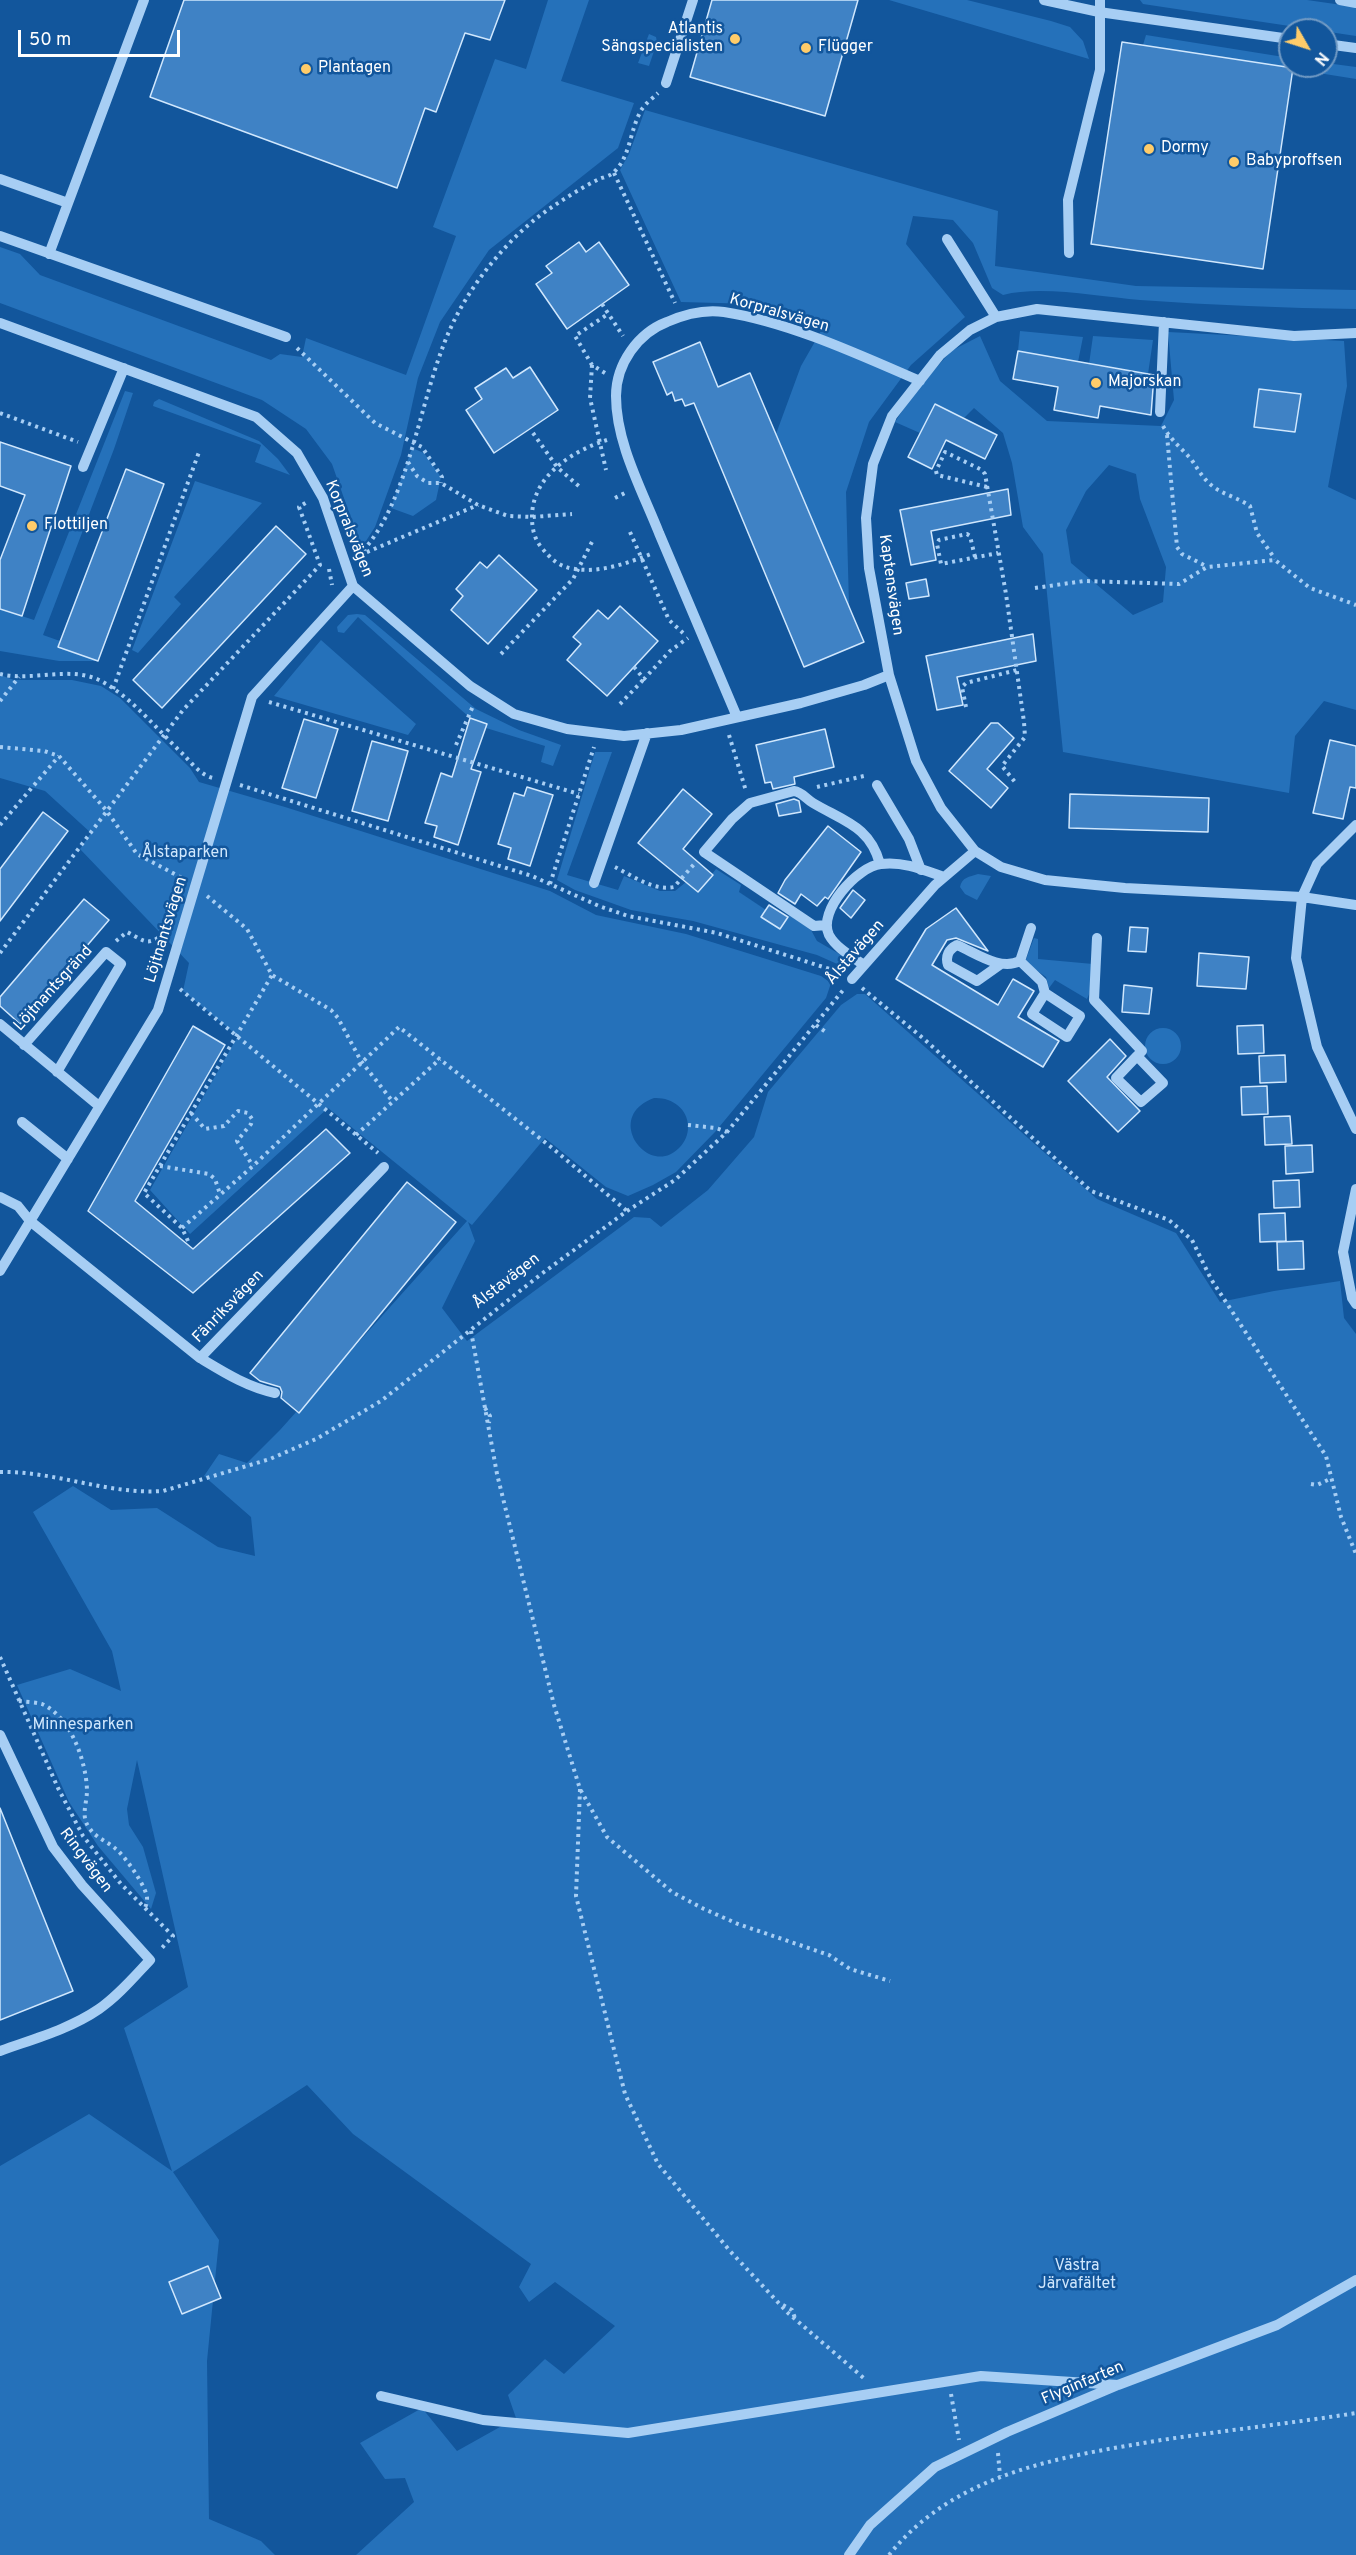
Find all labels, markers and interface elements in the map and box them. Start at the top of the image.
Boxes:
scale bar [21,18,183,56]
north arrow [1278,18,1338,78]
place label: Atlantis Sängspecialisten [601,20,723,58]
text: 50 m [29,29,71,52]
marker: Atlantis Sängspecialisten [728,32,742,46]
place label: Flügger [818,38,873,58]
marker: Flügger [799,41,813,55]
text: N [1309,47,1332,69]
place label: Plantagen [318,59,391,79]
marker: Plantagen [299,62,313,76]
place label: Dormy [1161,139,1209,159]
marker: Dormy [1142,142,1156,156]
place label: Babyproffsen [1246,152,1342,172]
marker: Babyproffsen [1227,155,1241,169]
street label: Korpralsvägen [727,291,831,337]
place label: Majorskan [1108,373,1181,393]
marker: Majorskan [1089,376,1103,390]
street label: Korpralsvägen [320,478,376,580]
place label: Flottiljen [44,516,108,536]
marker: Flottiljen [25,519,39,533]
street label: Kaptensvägen [873,533,907,637]
park label: Ålstaparken [142,844,228,864]
street label: Löjtnantsvägen [142,875,192,985]
street label: Ålstavägen [823,917,889,989]
street label: Löjtnantsgränd [10,942,98,1036]
street label: Ålstavägen [470,1250,544,1314]
street label: Fänriksvägen [189,1266,269,1348]
park label: Minnesparken [32,1716,134,1736]
street label: Ringvägen [54,1825,116,1897]
park label: Västra Järvafältet [1038,2257,1116,2295]
street label: Flyginfarten [1039,2358,1127,2410]

